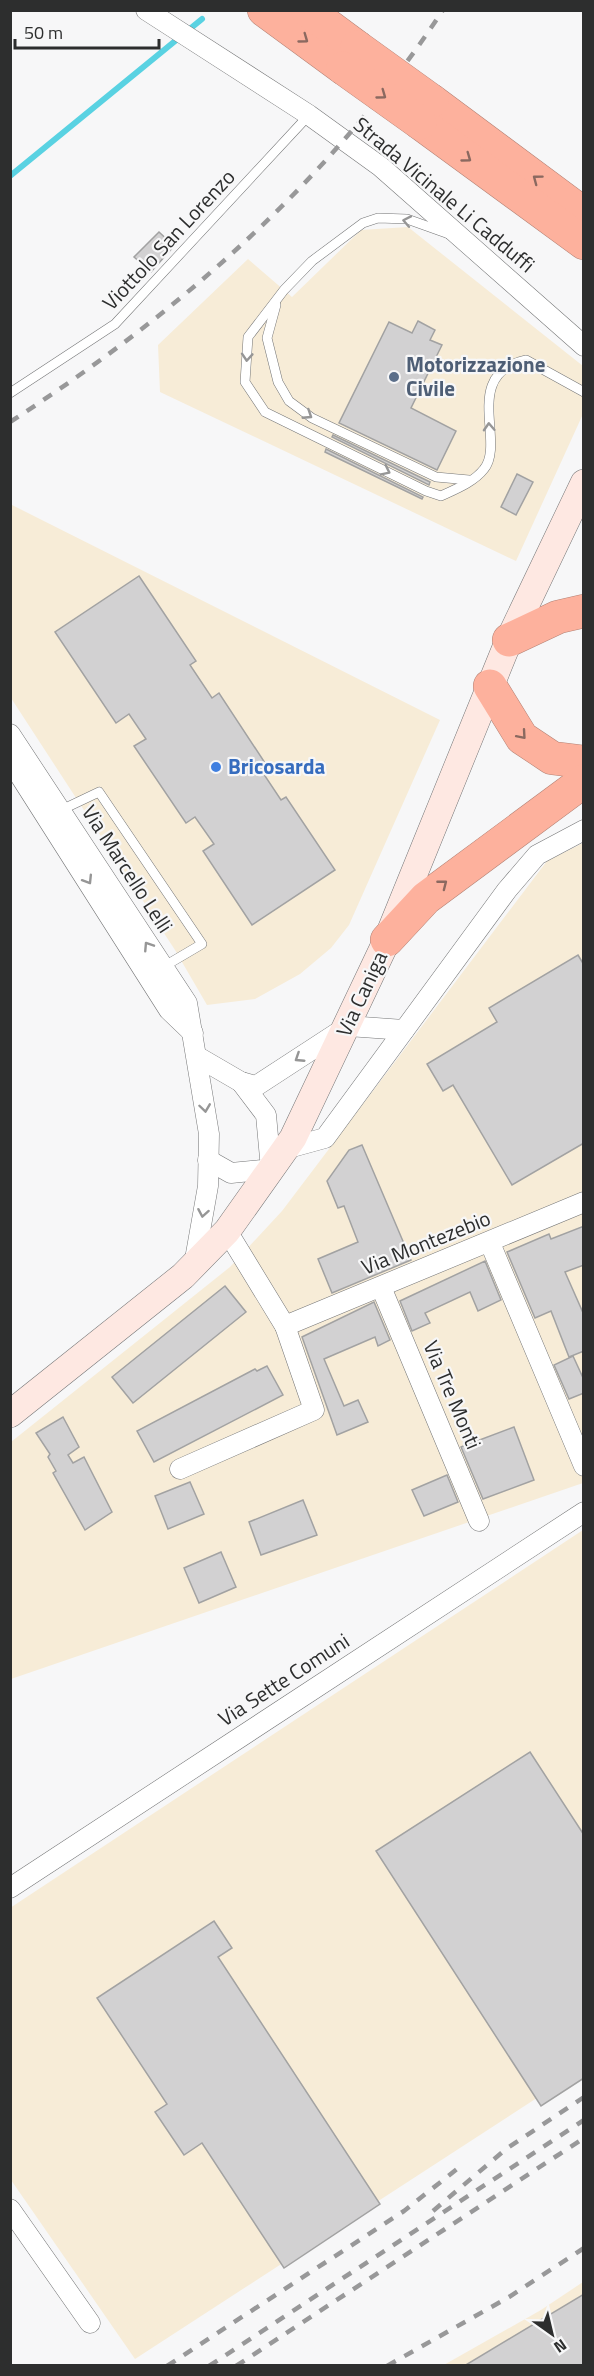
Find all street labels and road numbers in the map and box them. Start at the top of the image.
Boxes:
street label: Strada Vicinale Li Cadduffi [347,109,542,280]
street label: Viottolo San Lorenzo [94,162,242,317]
street label: Via Marcello Lelli [74,798,181,939]
street label: Via Caniga [327,945,395,1042]
street label: Via Montezebio [356,1202,495,1282]
street label: Via Tre Monti [416,1335,490,1454]
street label: Via Sette Comuni [212,1625,355,1734]

